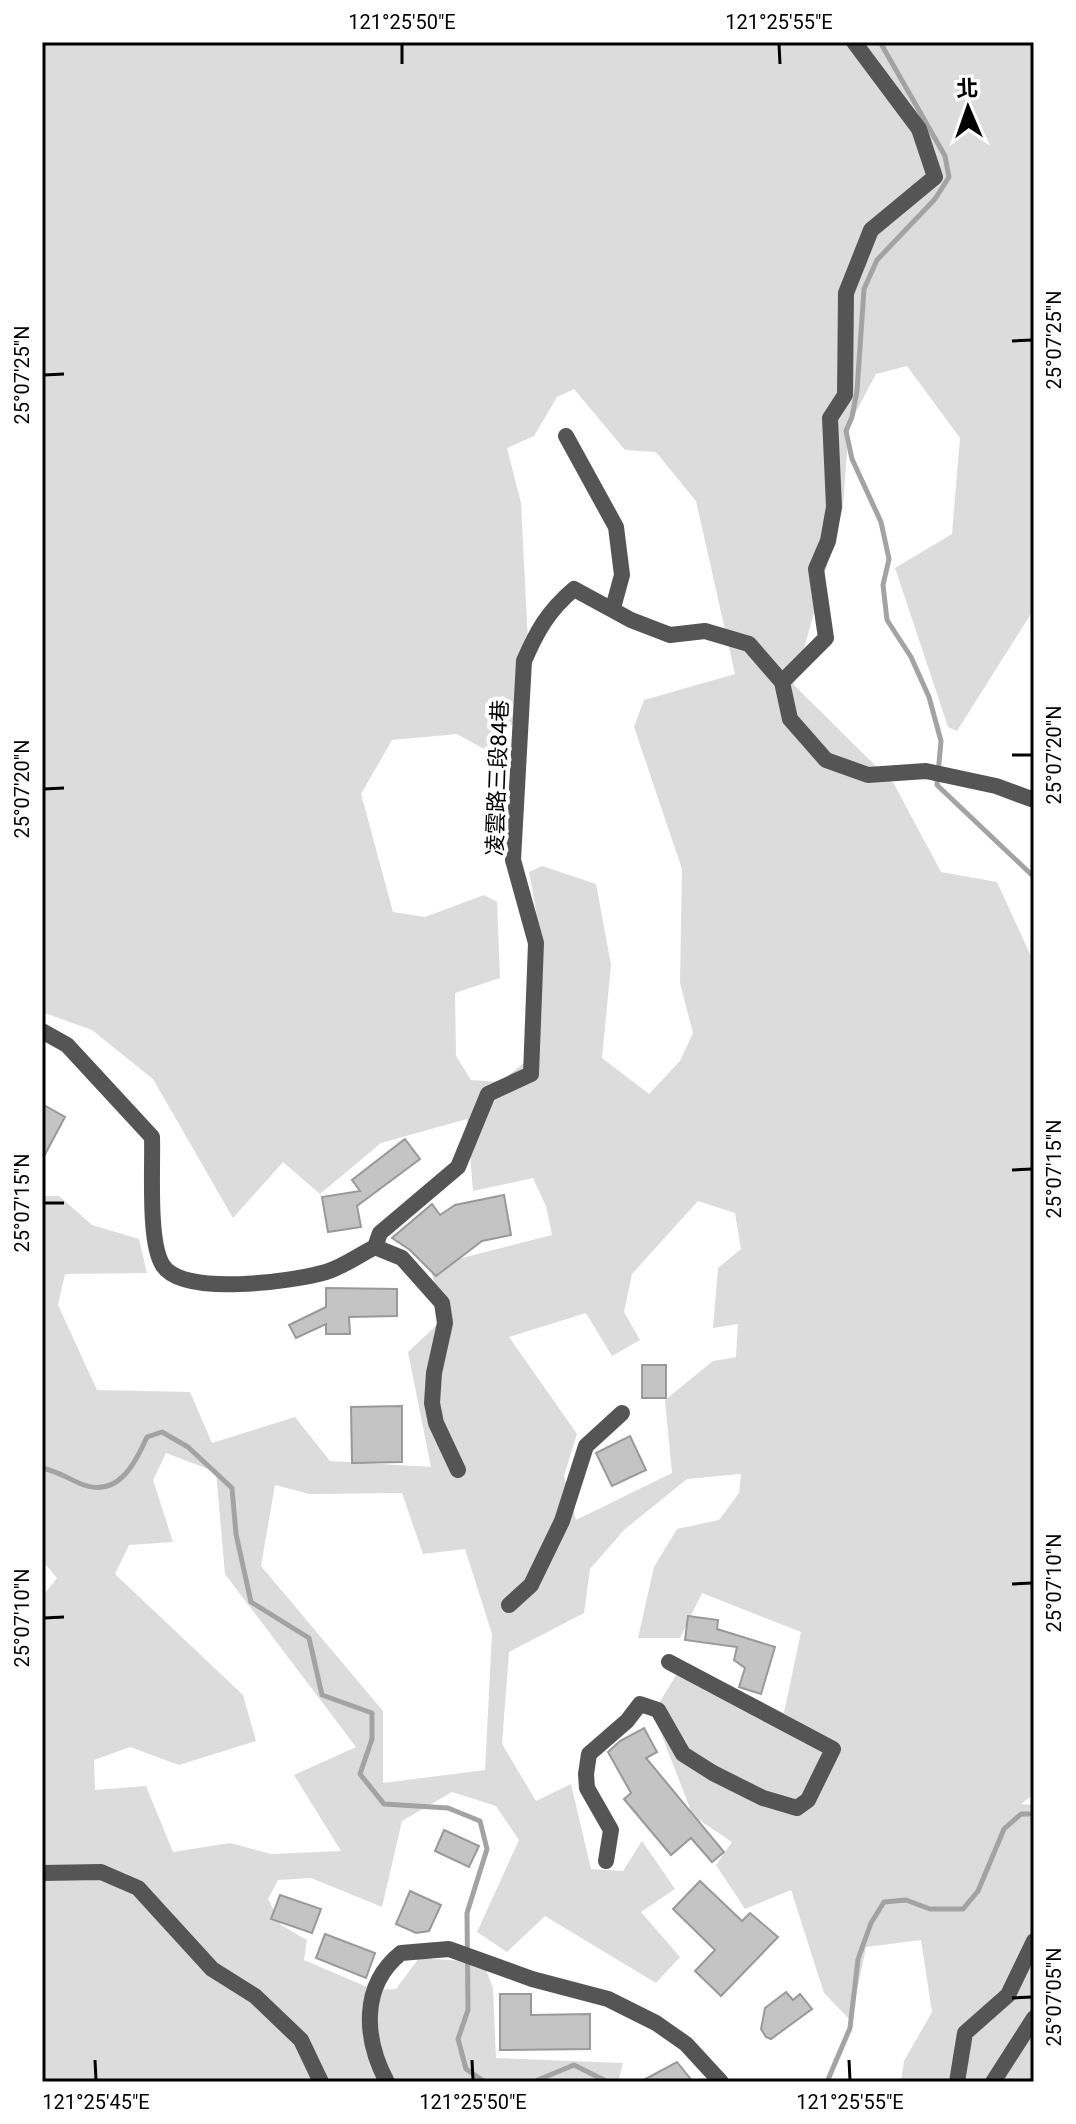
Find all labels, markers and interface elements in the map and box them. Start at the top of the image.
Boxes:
text: 121°25'50"E [348,10,456,34]
text: 121°25'55"E [725,10,833,34]
north arrow [928,68,1008,148]
text: 北 [956,76,979,101]
text: 25°07'25"N [1042,290,1066,390]
text: 25°07'25"N [10,325,34,425]
street label: 凌雲路三段84巷 [482,699,513,857]
text: 25°07'20"N [1042,705,1066,805]
text: 25°07'20"N [10,739,34,839]
text: 25°07'15"N [1042,1119,1066,1219]
text: 25°07'15"N [10,1153,34,1253]
text: 25°07'10"N [1042,1533,1066,1633]
text: 25°07'10"N [10,1568,34,1668]
text: 25°07'05"N [1042,1947,1066,2047]
text: 121°25'45"E [42,2090,150,2114]
text: 121°25'50"E [419,2090,527,2114]
text: 121°25'55"E [796,2090,904,2114]

